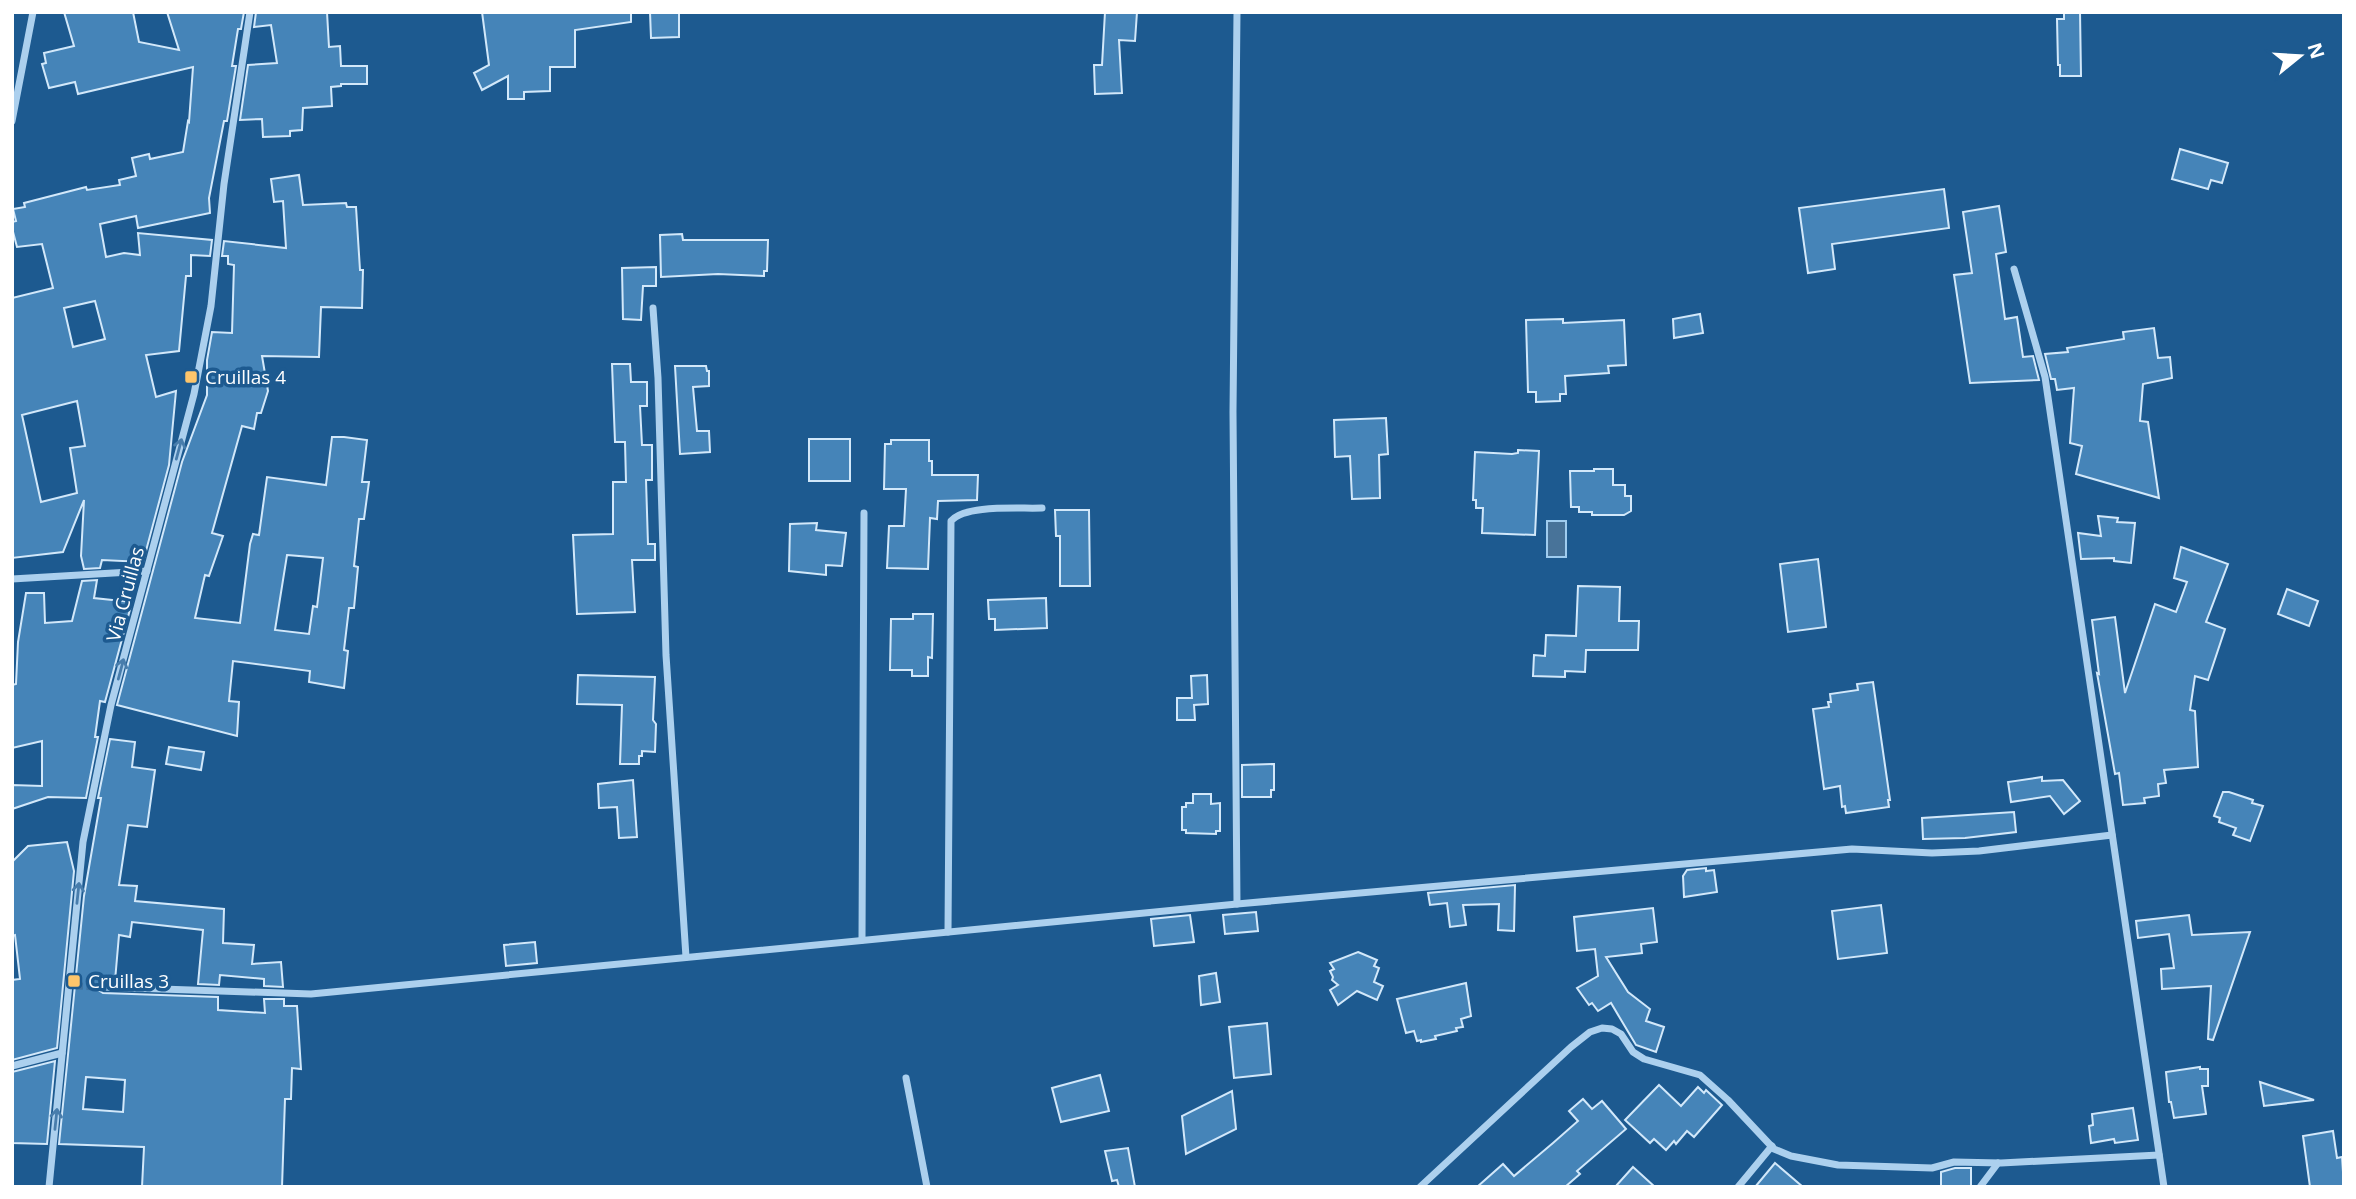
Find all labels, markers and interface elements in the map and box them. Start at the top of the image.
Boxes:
north arrow [2265,21,2335,91]
text: N [2301,39,2331,62]
place label: Cruillas 4 [205,364,286,390]
marker: Cruillas 4 [183,369,199,385]
one-way arrow [174,439,187,461]
street label: Via Cruillas [100,544,150,644]
one-way arrow [115,658,128,681]
one-way arrow [72,882,85,904]
place label: Cruillas 3 [88,968,169,994]
marker: Cruillas 3 [66,973,82,989]
one-way arrow [49,1108,62,1131]

